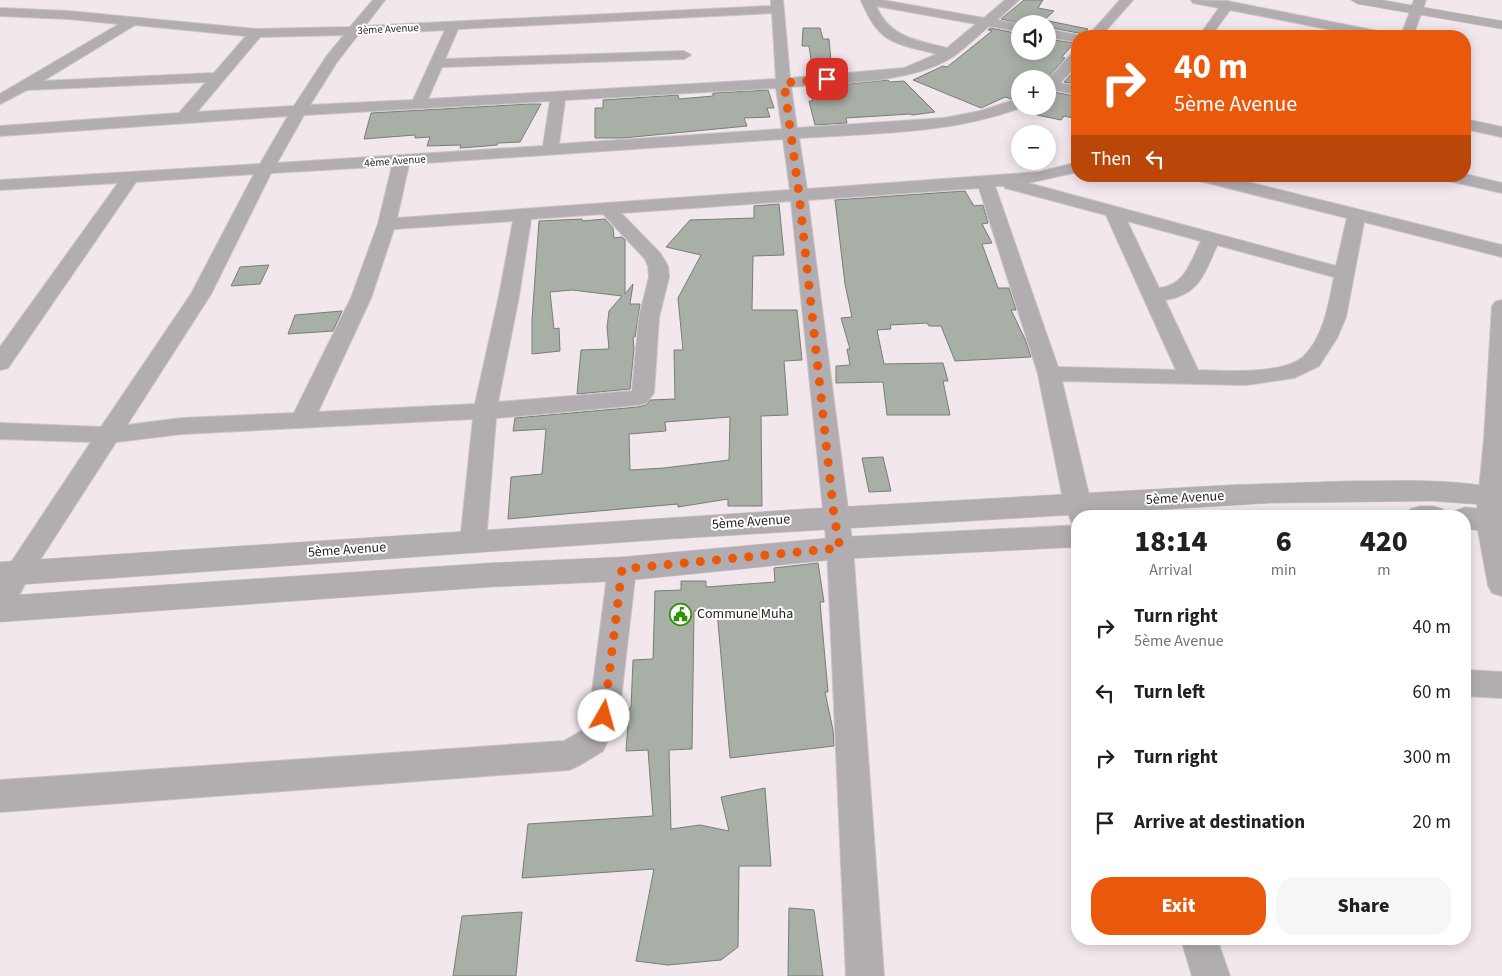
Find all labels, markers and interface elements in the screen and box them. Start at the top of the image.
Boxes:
map controls [1011,15,1056,170]
button: sound [1011,15,1056,60]
street label: 3ème Avenue [357,20,420,38]
text: 40 m [1174,42,1248,92]
icon: right [1091,50,1156,115]
pin [806,58,848,100]
icon: arrive [813,65,841,93]
button: + [1011,70,1056,115]
text: 5ème Avenue [1174,88,1297,120]
button: − [1011,125,1056,170]
icon: left [1141,145,1169,173]
text: Then [1091,146,1131,173]
street label: 4ème Avenue [364,151,427,171]
street label: 5ème Avenue [1145,486,1225,510]
street label: 5ème Avenue [711,509,791,535]
text: 18:14 [1134,520,1208,563]
text: 6 [1276,520,1292,563]
text: 420 [1360,520,1408,563]
street label: 5ème Avenue [307,537,387,563]
text: Arrival [1149,559,1192,581]
text: min [1271,559,1297,581]
text: m [1377,559,1390,581]
public building icon: Commune Muha [669,602,693,626]
text: Turn right [1134,603,1218,630]
place label: Commune Muha [697,604,793,624]
icon: right [1091,614,1119,642]
text: 40 m [1413,614,1451,641]
text: 5ème Avenue [1134,630,1224,652]
icon: left [1091,679,1119,707]
text: Turn left [1134,679,1205,706]
text: 60 m [1413,679,1451,706]
position arrow [577,689,629,741]
icon: right [1091,744,1119,772]
text: Turn right [1134,744,1218,771]
text: 300 m [1403,744,1451,771]
icon: arrive [1091,809,1119,837]
text: Arrive at destination [1134,809,1305,836]
text: 20 m [1413,809,1451,836]
button: Exit [1091,877,1266,935]
button: Share [1276,877,1451,935]

